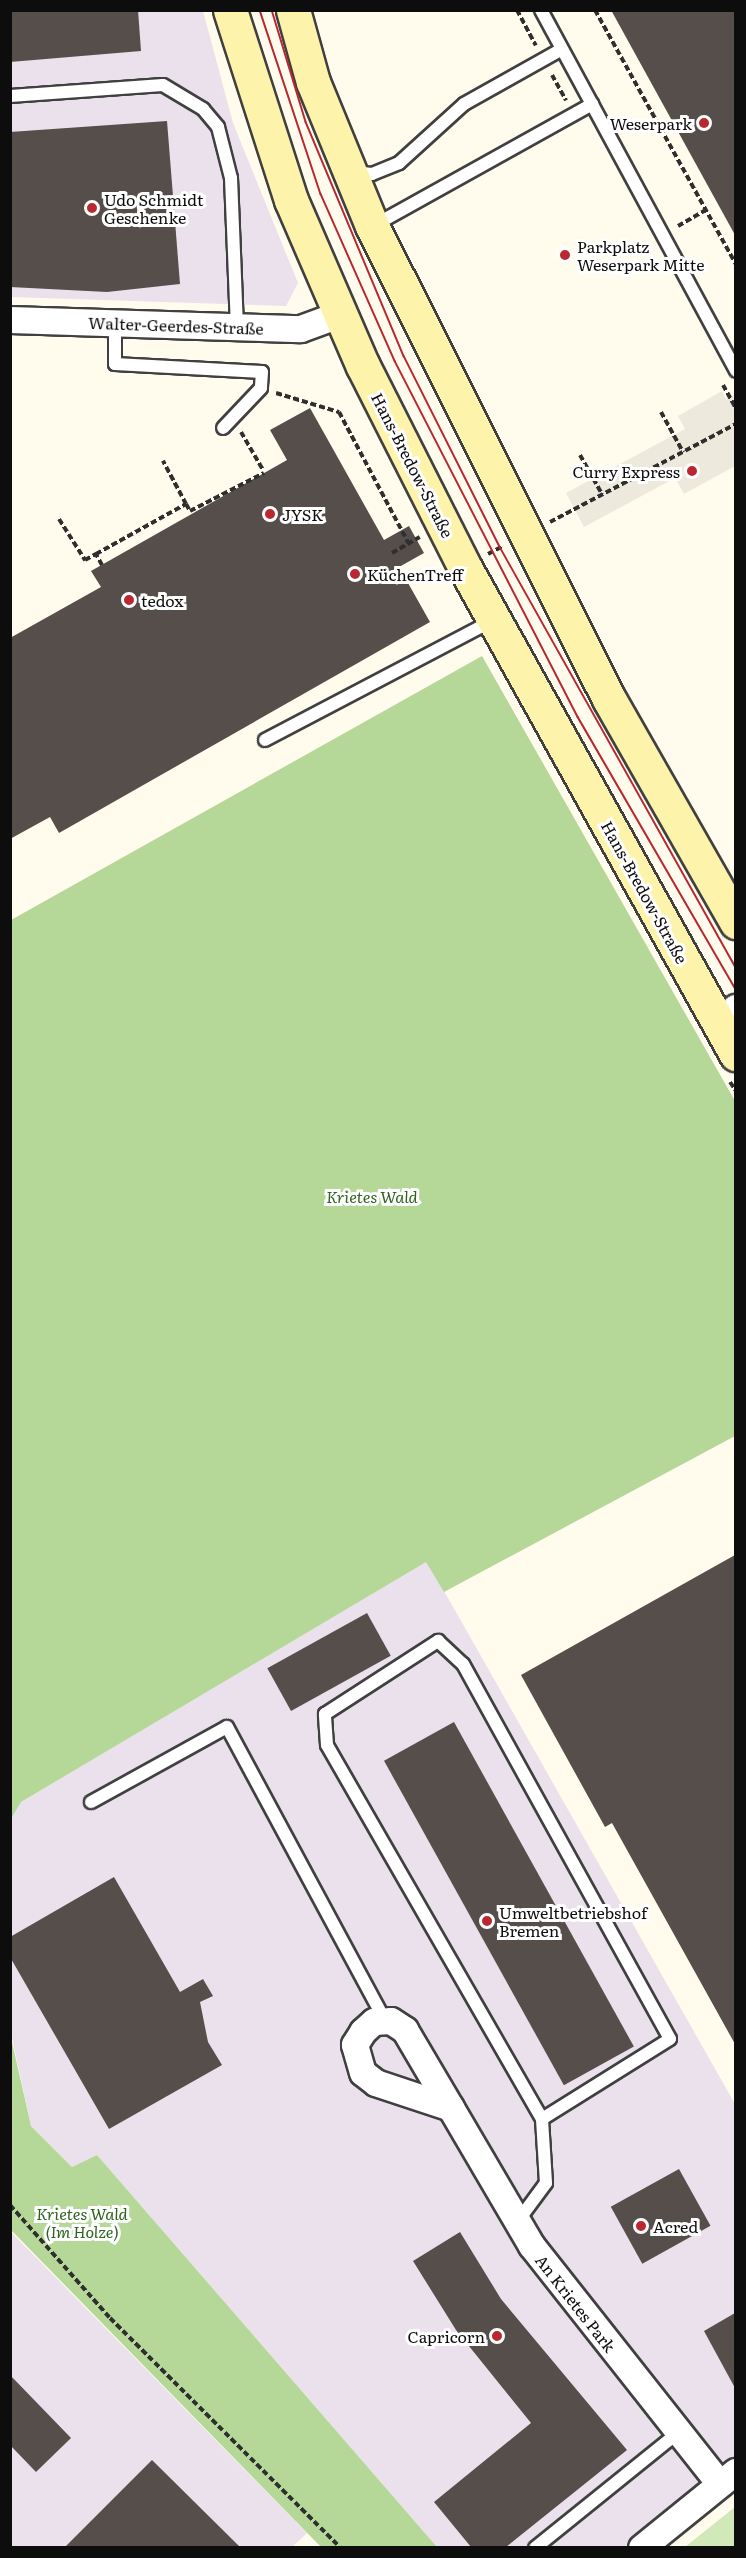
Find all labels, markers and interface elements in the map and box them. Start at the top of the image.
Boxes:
place label: Weserpark [610,113,692,133]
marker: Weserpark [697,116,711,130]
place label: Udo Schmidt Geschenke [104,189,203,227]
marker: Udo Schmidt Geschenke [85,201,99,215]
place label: Parkplatz Weserpark Mitte [577,236,704,274]
marker: Parkplatz Weserpark Mitte [558,248,572,262]
street label: Walter-Geerdes-Straße [88,312,264,338]
street label: Hans-Bredow-Straße [368,389,458,541]
place label: Curry Express [572,461,680,481]
marker: Curry Express [685,464,699,478]
place label: JYSK [282,504,323,524]
marker: JYSK [263,507,277,521]
place label: KüchenTreff [367,564,463,584]
marker: KüchenTreff [348,567,362,581]
place label: tedox [141,590,183,610]
marker: tedox [122,593,136,607]
street label: Hans-Bredow-Straße [598,817,692,967]
park label: Krietes Wald [326,1186,418,1206]
place label: Umweltbetriebshof Bremen [499,1902,647,1940]
marker: Umweltbetriebshof Bremen [480,1914,494,1928]
park label: Krietes Wald (Im Holze) [36,2203,128,2241]
place label: Acred [653,2216,698,2236]
marker: Acred [634,2219,648,2233]
street label: An Krietes Park [532,2251,620,2355]
place label: Capricorn [408,2326,485,2346]
marker: Capricorn [490,2329,504,2343]

